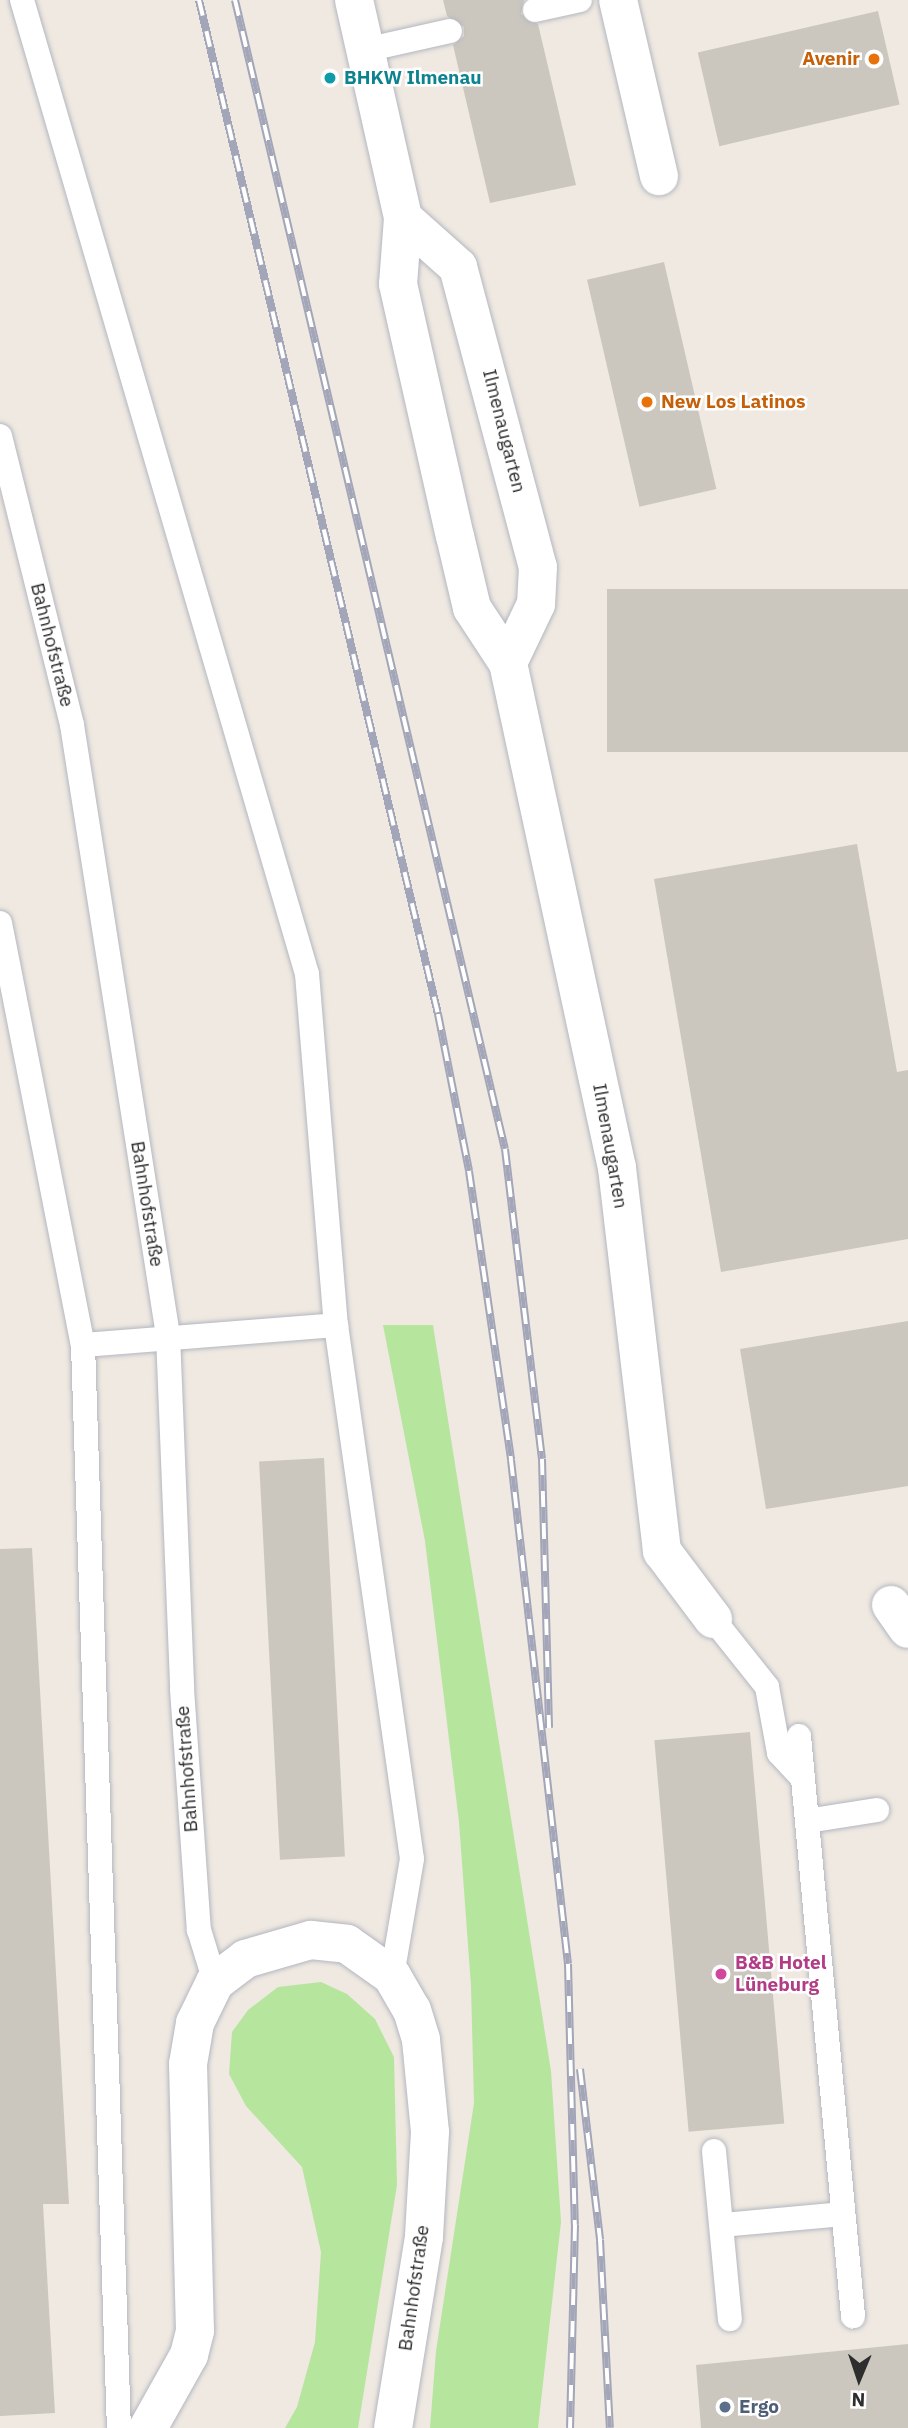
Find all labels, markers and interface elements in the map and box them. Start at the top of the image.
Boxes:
place label: Avenir [802,48,860,70]
marker: Avenir [866,51,882,67]
place label: BHKW Ilmenau [344,67,482,89]
marker: BHKW Ilmenau [322,70,338,86]
street label: Ilmenaugarten [478,367,530,495]
place label: New Los Latinos [661,391,806,413]
marker: New Los Latinos [639,394,655,410]
street label: Bahnhofstraße [26,581,78,709]
street label: Ilmenaugarten [588,1082,632,1210]
street label: Bahnhofstraße [126,1139,168,1269]
street label: Bahnhofstraße [171,1705,203,1833]
place label: B&B Hotel Lüneburg [735,1952,827,1996]
marker: B&B Hotel Lüneburg [713,1966,729,1982]
street label: Bahnhofstraße [394,2224,434,2352]
north arrow [824,2344,894,2414]
text: N [851,2388,866,2412]
place label: Ergo [739,2396,779,2418]
marker: Ergo [717,2399,733,2415]

